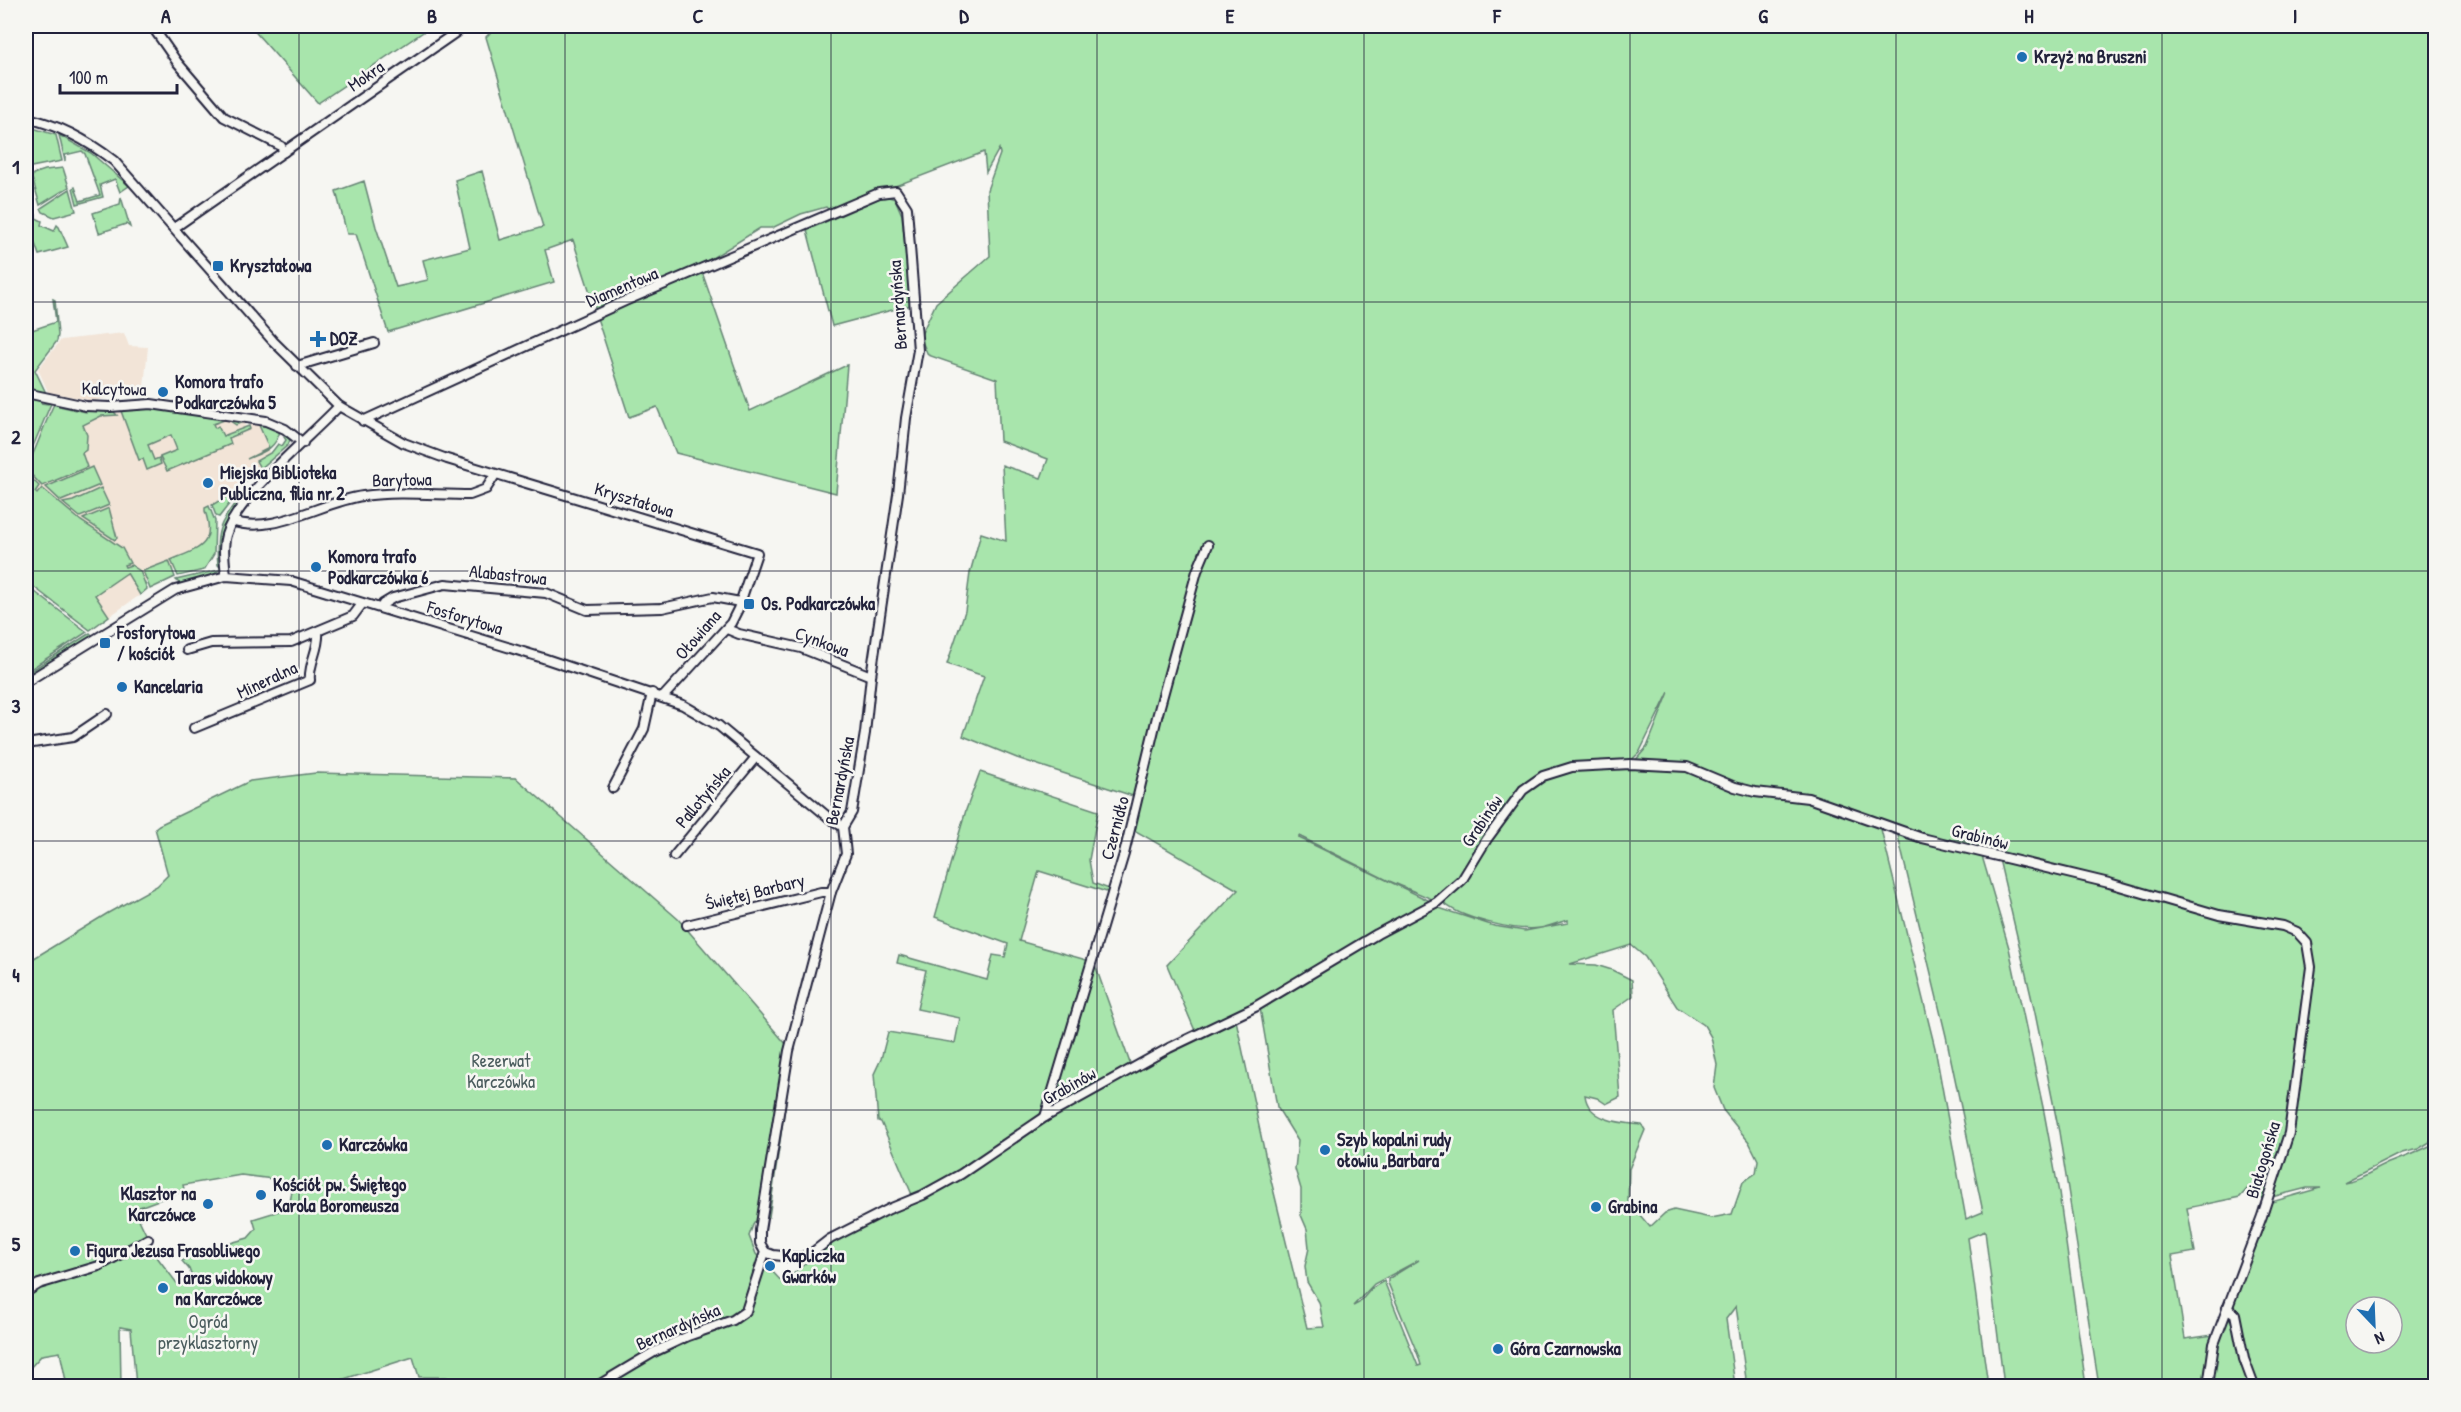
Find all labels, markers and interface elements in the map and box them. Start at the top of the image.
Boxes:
text: A [161,2,171,29]
text: B [427,2,437,29]
text: C [693,2,704,29]
text: D [959,2,969,29]
text: E [1226,2,1235,29]
text: F [1492,2,1502,29]
text: G [1758,2,1768,29]
text: H [2024,2,2034,29]
text: I [2293,2,2297,29]
place label: Krzyż na Bruszni [2034,44,2147,70]
marker: Krzyż na Bruszni [2015,50,2029,64]
street label: Mokra [342,54,389,97]
scale bar [60,57,177,95]
text: 100 m [69,65,108,90]
text: 1 [12,153,20,180]
place label: Kryształowa [230,253,312,279]
marker: Kryształowa [211,259,225,273]
street label: Bernardyńska [882,259,913,351]
street label: Diamentowa [582,260,662,313]
place label: DOZ [330,326,359,351]
marker: DOZ [311,332,325,346]
place label: Komora trafo Podkarczówka 5 [175,369,276,415]
street label: Kalcytowa [81,375,147,402]
marker: Komora trafo Podkarczówka 5 [156,385,170,399]
text: 2 [11,423,21,450]
place label: Miejska Biblioteka Publiczna, filia nr 2 [220,460,345,506]
street label: Barytowa [372,466,432,493]
marker: Miejska Biblioteka Publiczna, filia nr 2 [201,476,215,490]
street label: Kryształowa [592,476,677,523]
place label: Komora trafo Podkarczówka 6 [328,544,429,590]
street label: Alabastrowa [468,558,548,591]
marker: Komora trafo Podkarczówka 6 [309,560,323,574]
place label: Os. Podkarczówka [761,591,876,616]
street label: Fosforytowa [423,594,506,641]
marker: Os. Podkarczówka [742,597,756,611]
street label: Ołowiana [669,604,726,665]
place label: Fosforytowa / kościół [116,620,196,666]
street label: Cynkowa [792,620,853,663]
marker: Fosforytowa / kościół [98,636,112,650]
street label: Mineralna [232,655,301,704]
place label: Kancelaria [134,674,204,699]
marker: Kancelaria [115,680,129,694]
text: 3 [12,692,21,719]
street label: Bernardyńska [819,735,860,827]
street label: Pallotyńska [669,760,736,833]
street label: Grabinów [1455,790,1508,852]
street label: Czernidło [1094,793,1135,862]
street label: Grabinów [1949,817,2011,856]
street label: Świętej Barbary [703,867,808,916]
text: 4 [12,961,20,988]
park label: Rezerwat Karczówka [467,1048,535,1094]
street label: Grabinów [1037,1061,1100,1111]
street label: Białogońska [2239,1118,2286,1201]
place label: Szyb kopalni rudy ołowiu „Barbara” [1337,1127,1452,1173]
place label: Karczówka [339,1132,408,1157]
marker: Karczówka [320,1138,334,1152]
marker: Szyb kopalni rudy ołowiu „Barbara” [1318,1143,1332,1157]
place label: Kościół pw. Świętego Karola Boromeusza [273,1172,407,1218]
place label: Klasztor na Karczówce [120,1181,197,1227]
marker: Kościół pw. Świętego Karola Boromeusza [254,1188,268,1202]
place label: Grabina [1608,1194,1658,1219]
marker: Klasztor na Karczówce [201,1197,215,1211]
marker: Grabina [1589,1200,1603,1214]
text: 5 [12,1230,21,1257]
place label: Figura Jezusa Frasobliwego [86,1238,261,1264]
place label: Kapliczka Gwarków [782,1243,845,1289]
marker: Figura Jezusa Frasobliwego [68,1244,82,1258]
marker: Kapliczka Gwarków [763,1259,777,1273]
place label: Taras widokowy na Karczówce [174,1265,273,1311]
marker: Taras widokowy na Karczówce [156,1281,170,1295]
north arrow [2344,1295,2404,1355]
street label: Bernardyńska [632,1297,724,1356]
park label: Ogród przyklasztorny [158,1309,258,1355]
text: N [2371,1327,2388,1351]
place label: Góra Czarnowska [1510,1336,1622,1361]
marker: Góra Czarnowska [1491,1342,1505,1356]

